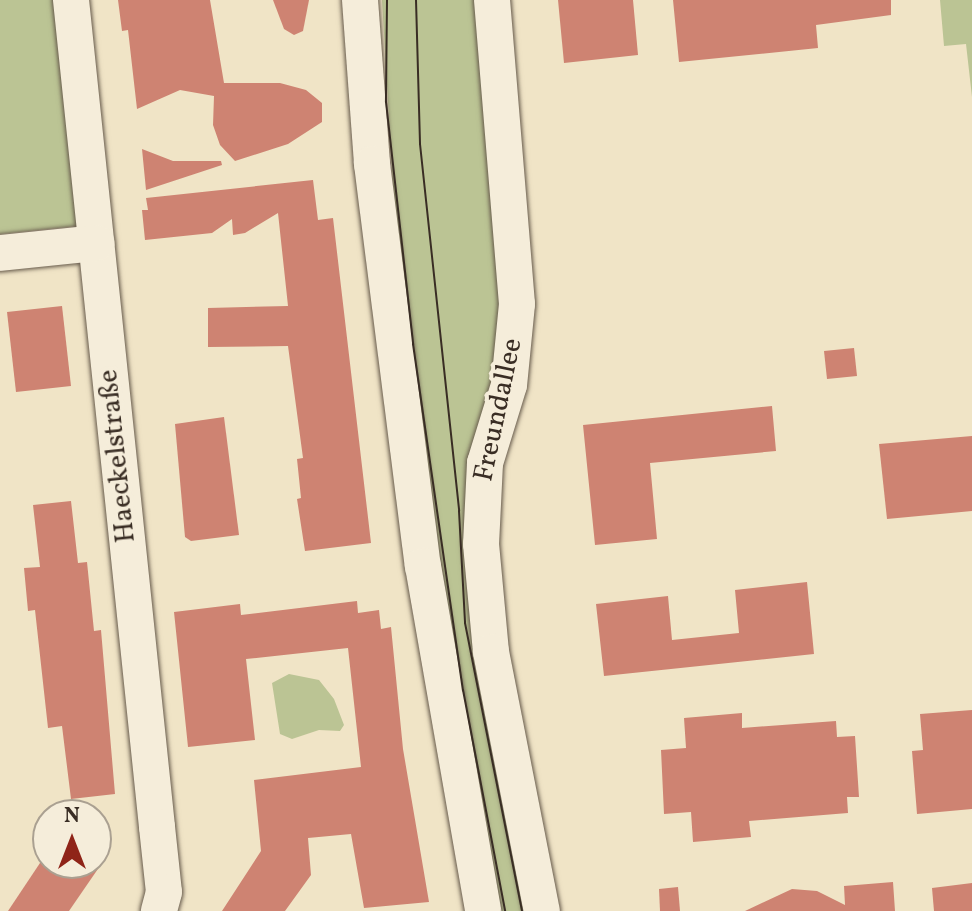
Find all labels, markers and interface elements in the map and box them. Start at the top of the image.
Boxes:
street label: Freundallee [467,335,531,485]
street label: Haeckelstraße [92,368,144,544]
north arrow [32,799,112,879]
text: N [64,801,80,832]

